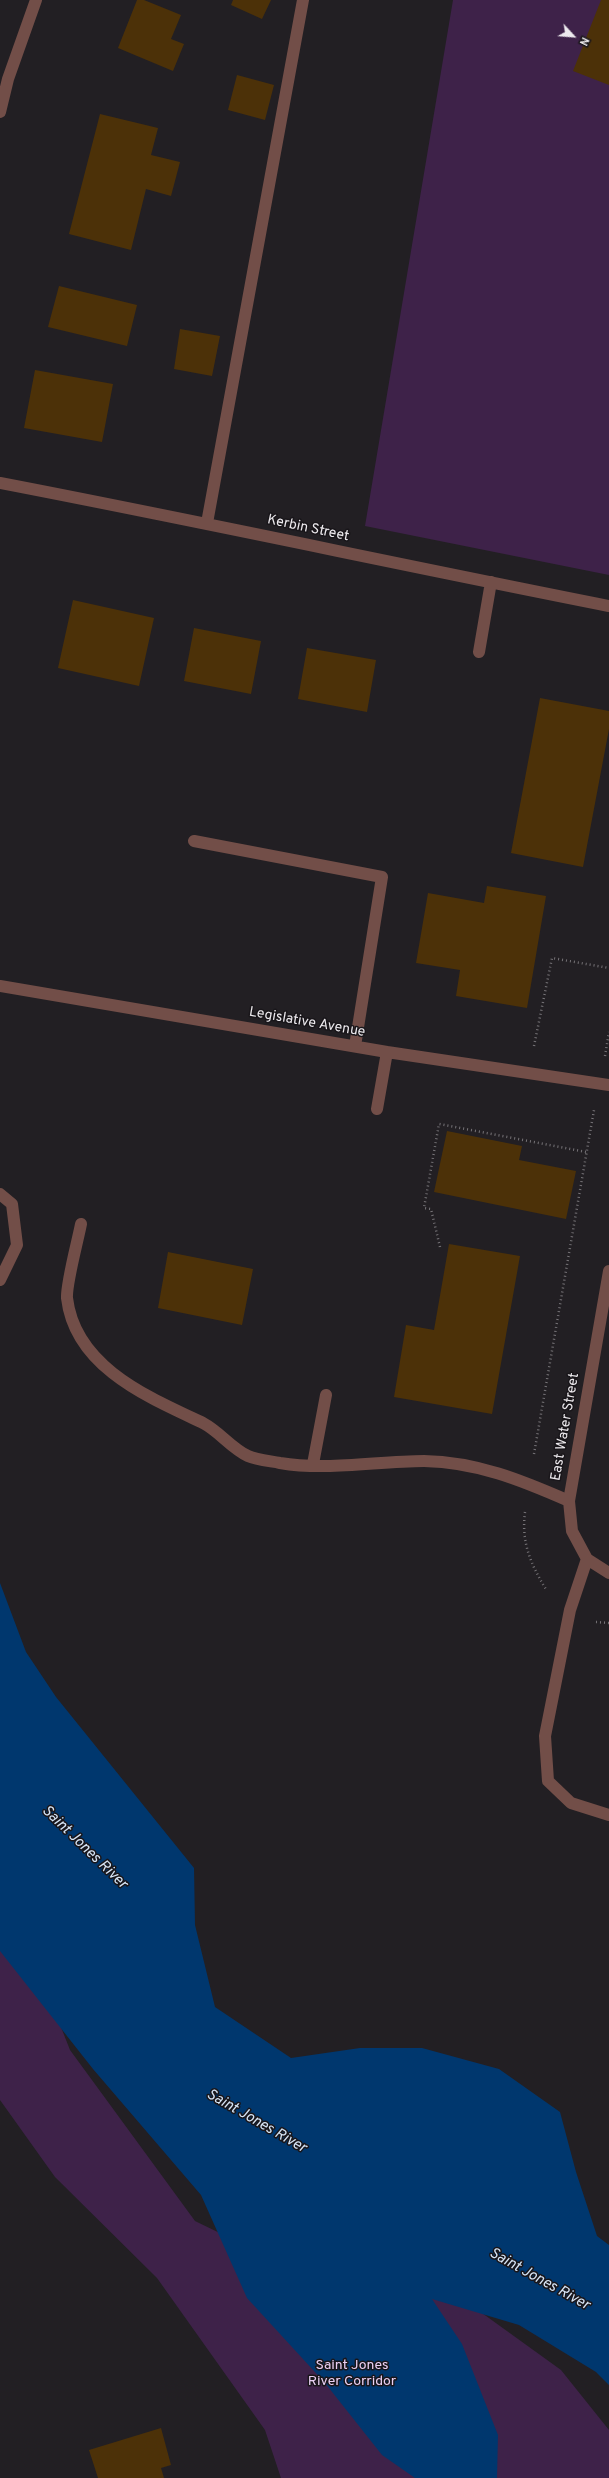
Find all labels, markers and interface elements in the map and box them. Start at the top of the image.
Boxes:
north arrow [553,16,593,56]
text: N [576,35,592,48]
street label: Kerbin Street [266,512,350,546]
street label: Legislative Avenue [248,1005,366,1041]
street label: East Water Street [548,1372,584,1482]
water label: Saint Jones River [37,1802,131,1894]
water label: Saint Jones River [203,2086,309,2158]
water label: Saint Jones River [485,2245,593,2315]
park label: Saint Jones River Corridor [308,2358,396,2390]

